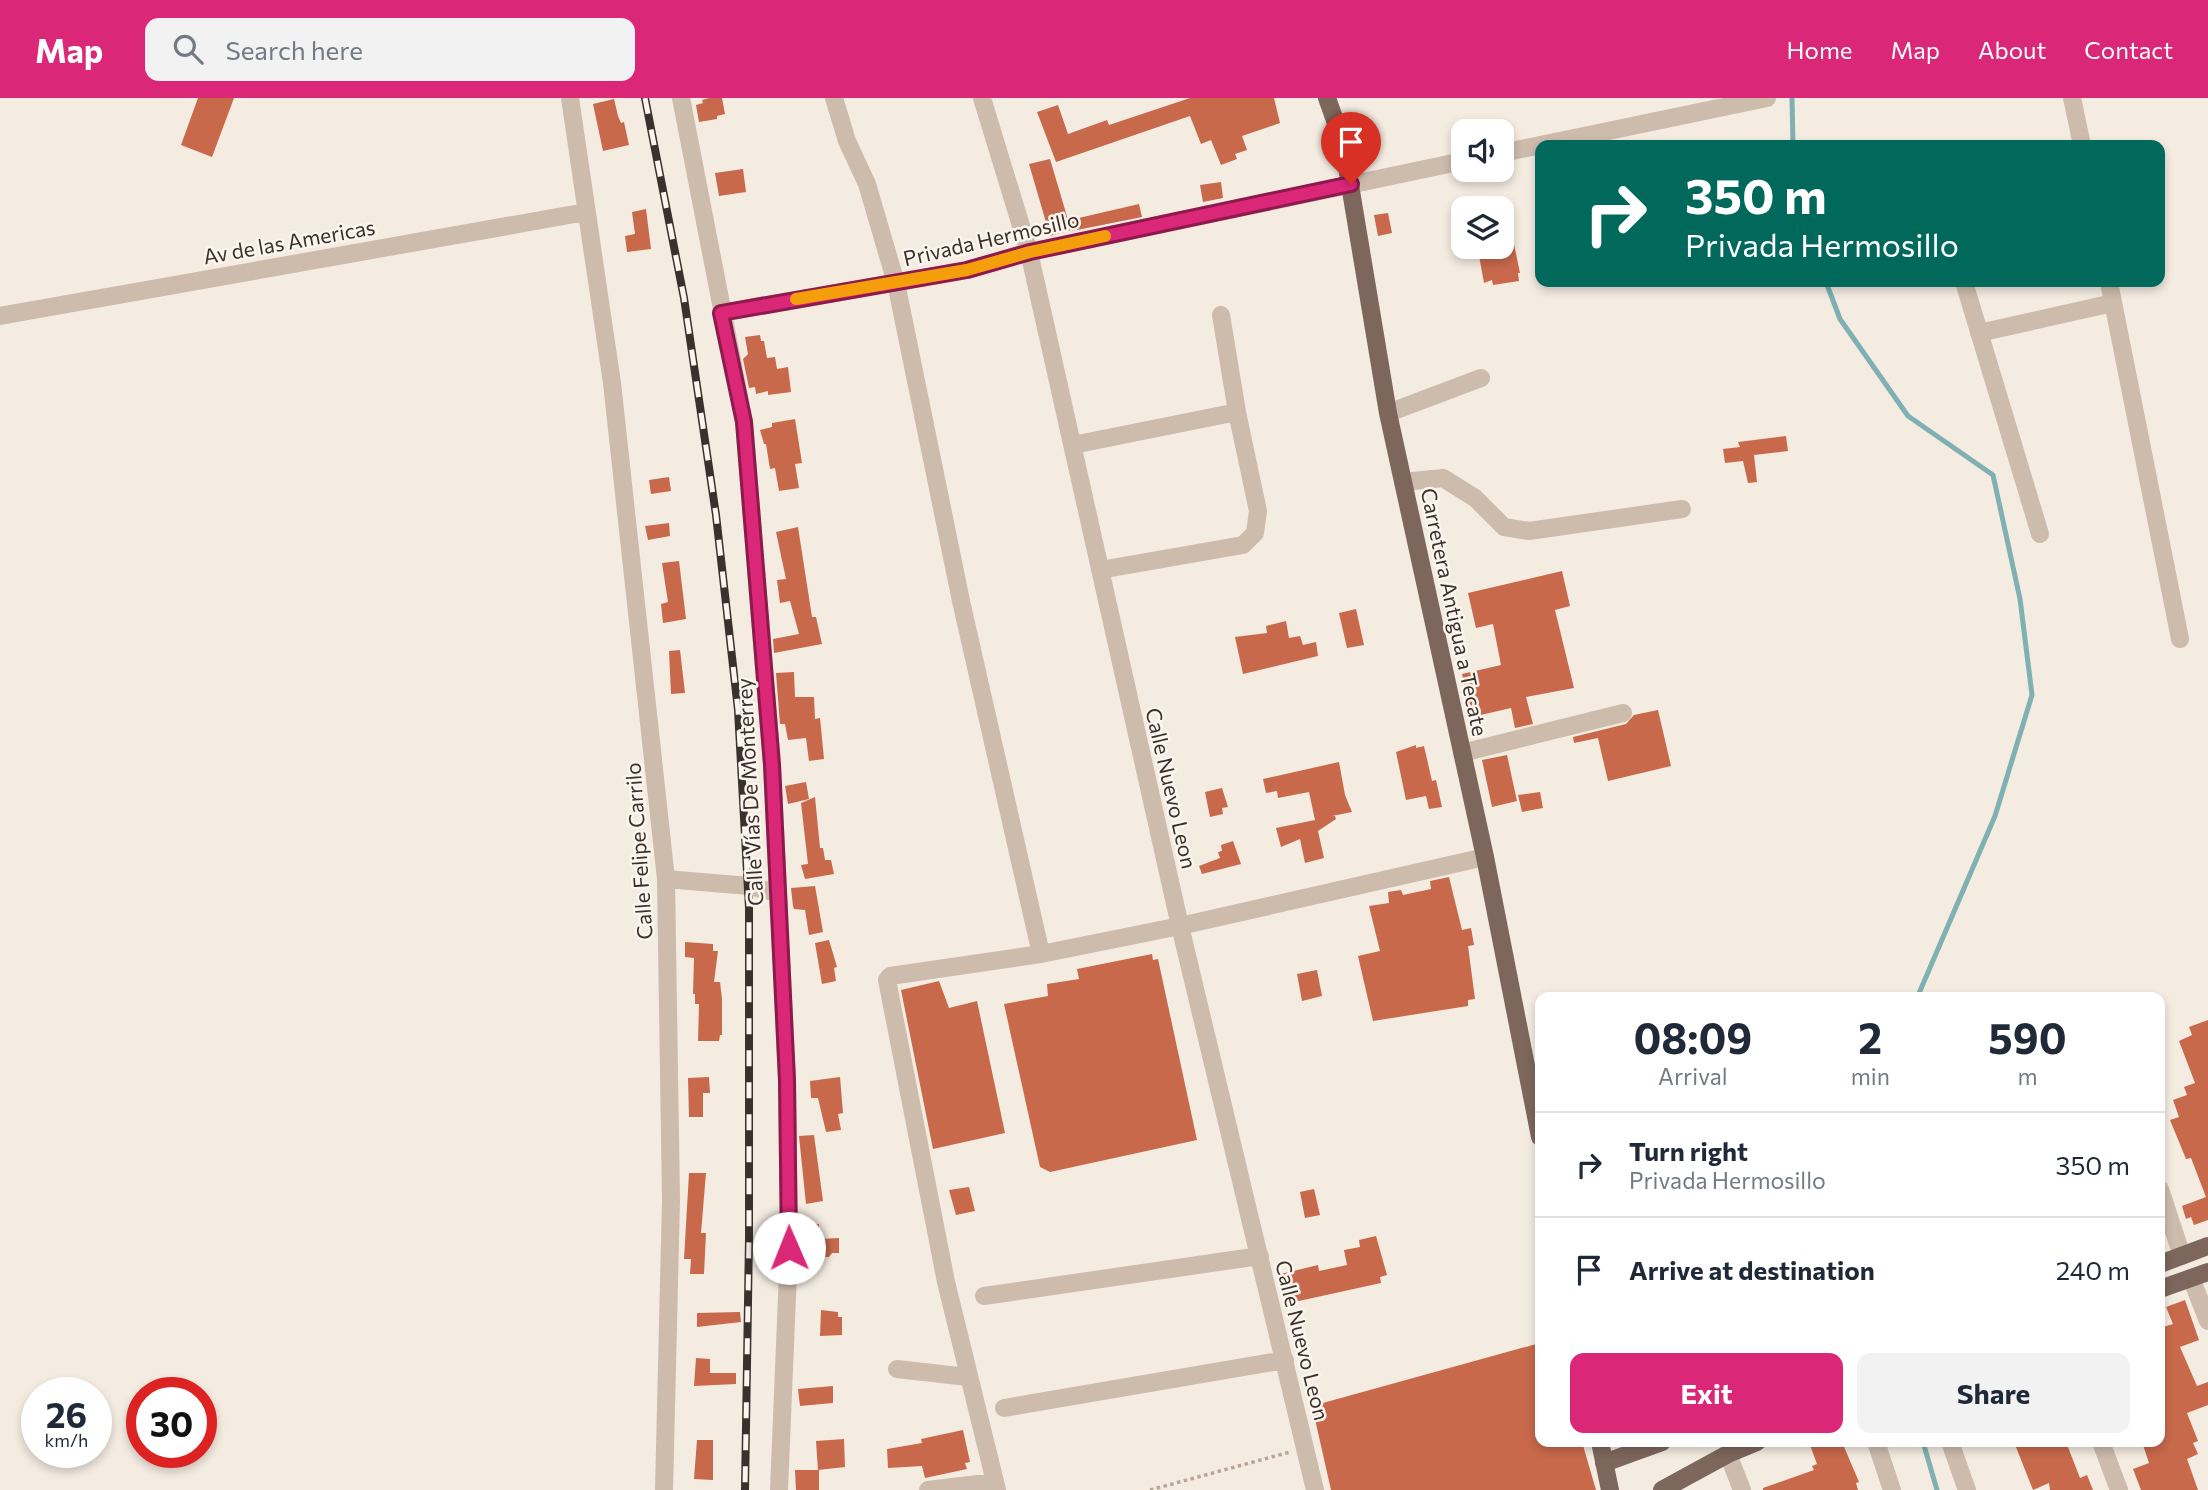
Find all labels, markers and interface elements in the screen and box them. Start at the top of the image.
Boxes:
search box [145,18,635,81]
text: Map [35,29,103,70]
icon: search [169,30,207,68]
text: Search here [225,34,363,65]
text: Home [1787,35,1853,64]
text: Map [1891,35,1940,64]
text: About [1978,35,2046,64]
text: Contact [2084,35,2173,64]
pin [1321,112,1381,184]
map controls [1451,119,1514,259]
button: sound [1451,119,1514,182]
icon: arrive [1332,123,1370,161]
text: 350 m [1685,164,1827,224]
icon: right [1570,168,1661,259]
button: layers [1451,196,1514,259]
street label: Privada Hermosillo [901,206,1081,270]
street label: Av de las Americas [201,214,377,268]
text: Privada Hermosillo [1685,224,1959,264]
street label: Carretera Antigua a Tecate [1416,486,1494,738]
street label: Calle Vías De Monterrey [731,677,767,907]
street label: Calle Nuevo Leon [1141,705,1203,871]
street label: Calle Felipe Carrilo [619,762,657,940]
text: 08:09 [1633,1011,1752,1063]
text: 2 [1858,1011,1882,1063]
text: 590 [1988,1011,2067,1063]
text: Arrival [1658,1062,1728,1090]
text: min [1851,1062,1890,1090]
text: m [2017,1062,2037,1090]
text: Turn right [1629,1135,1748,1166]
icon: right [1570,1146,1608,1184]
text: 350 m [2056,1149,2130,1180]
text: Privada Hermosillo [1629,1166,1826,1194]
position arrow [752,1211,826,1285]
icon: arrive [1570,1251,1608,1289]
text: Arrive at destination [1629,1254,1875,1285]
text: 240 m [2056,1254,2130,1285]
street label: Calle Nuevo Leon [1271,1257,1335,1423]
button: Exit [1570,1353,1843,1433]
button: Share [1857,1353,2130,1433]
speed limit sign: 30 [126,1377,217,1468]
text: 26 [46,1392,87,1435]
text: km/h [45,1429,88,1451]

